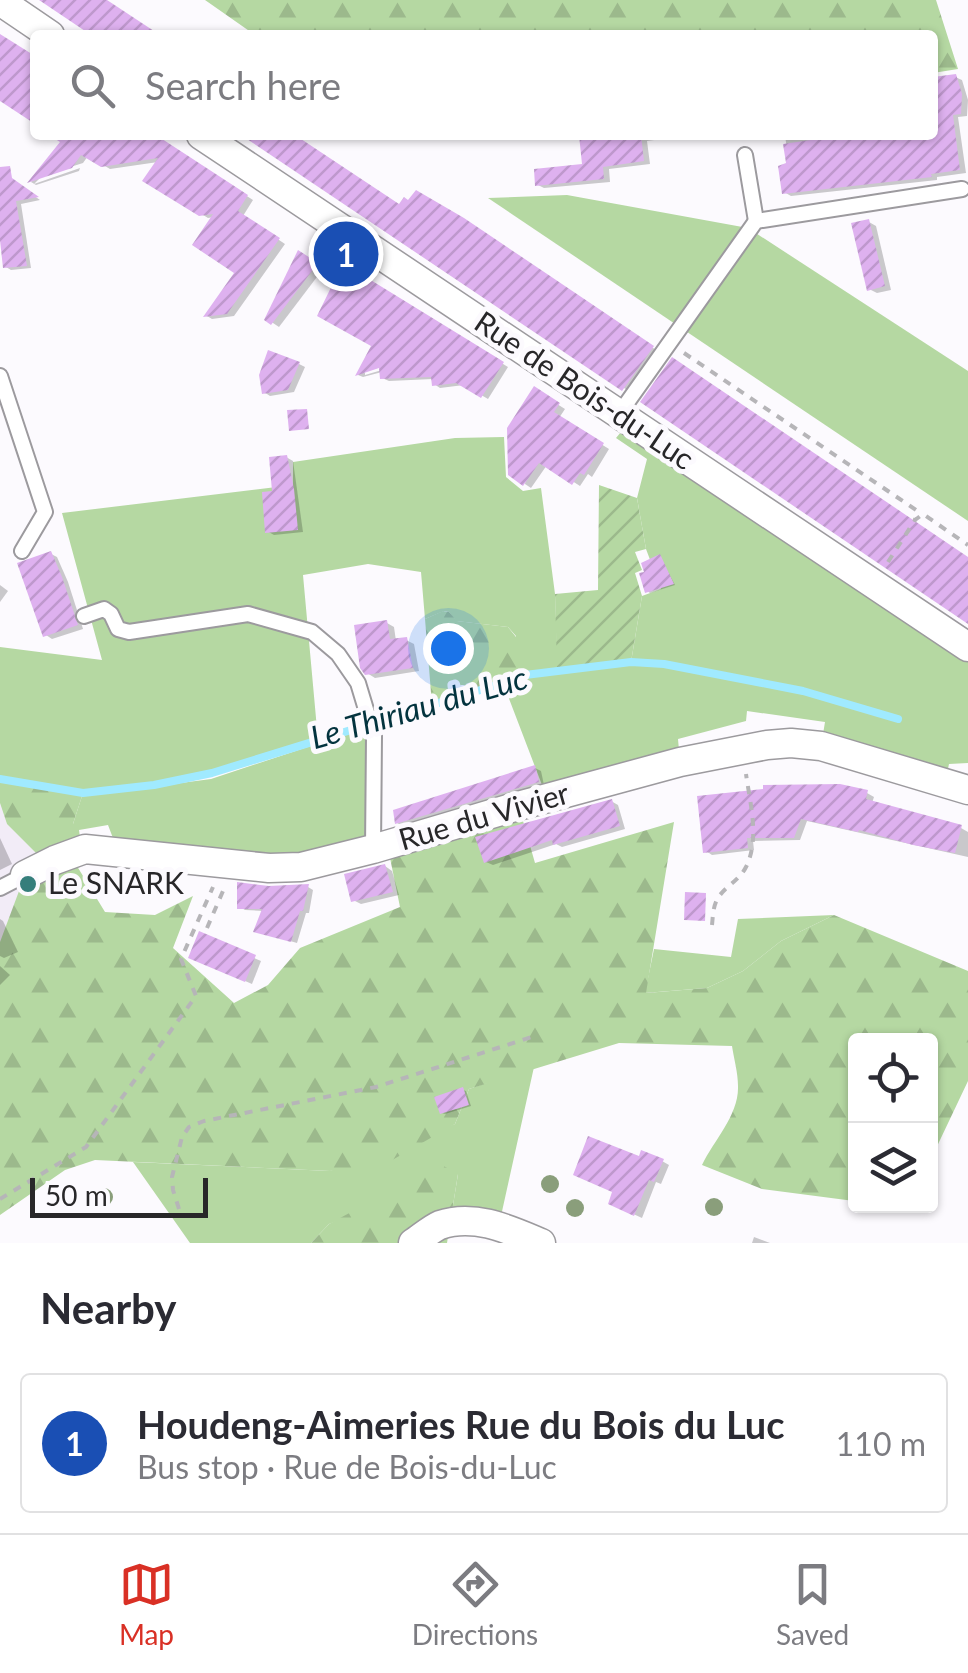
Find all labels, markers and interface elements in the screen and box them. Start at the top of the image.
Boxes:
search box [30,30,938,140]
icon: search [65,58,120,113]
text: Search here [145,62,341,108]
pin: 1 [314,216,378,292]
street label: Rue de Bois-du-Luc [469,303,702,476]
your location [423,623,474,674]
water label: Le Thiriau du Luc [306,657,532,756]
street label: Rue du Vivier [394,774,573,857]
place label: Le SNARK [48,864,184,900]
marker: Le SNARK [17,873,39,895]
map controls [848,1033,938,1213]
button: locate [848,1033,938,1123]
button: layers [848,1123,938,1213]
scale bar [30,1173,208,1218]
text: 50 m [45,1178,108,1212]
text: Nearby [40,1283,177,1333]
text: Houdeng-Aimeries Rue du Bois du Luc [137,1401,785,1447]
text: 1 [65,1424,84,1463]
text: 110 m [836,1424,926,1463]
text: Bus stop · Rue de Bois-du-Luc [137,1447,557,1486]
tab: Map [119,1557,174,1651]
tab: Directions [412,1557,538,1651]
tab: Saved [776,1557,849,1651]

